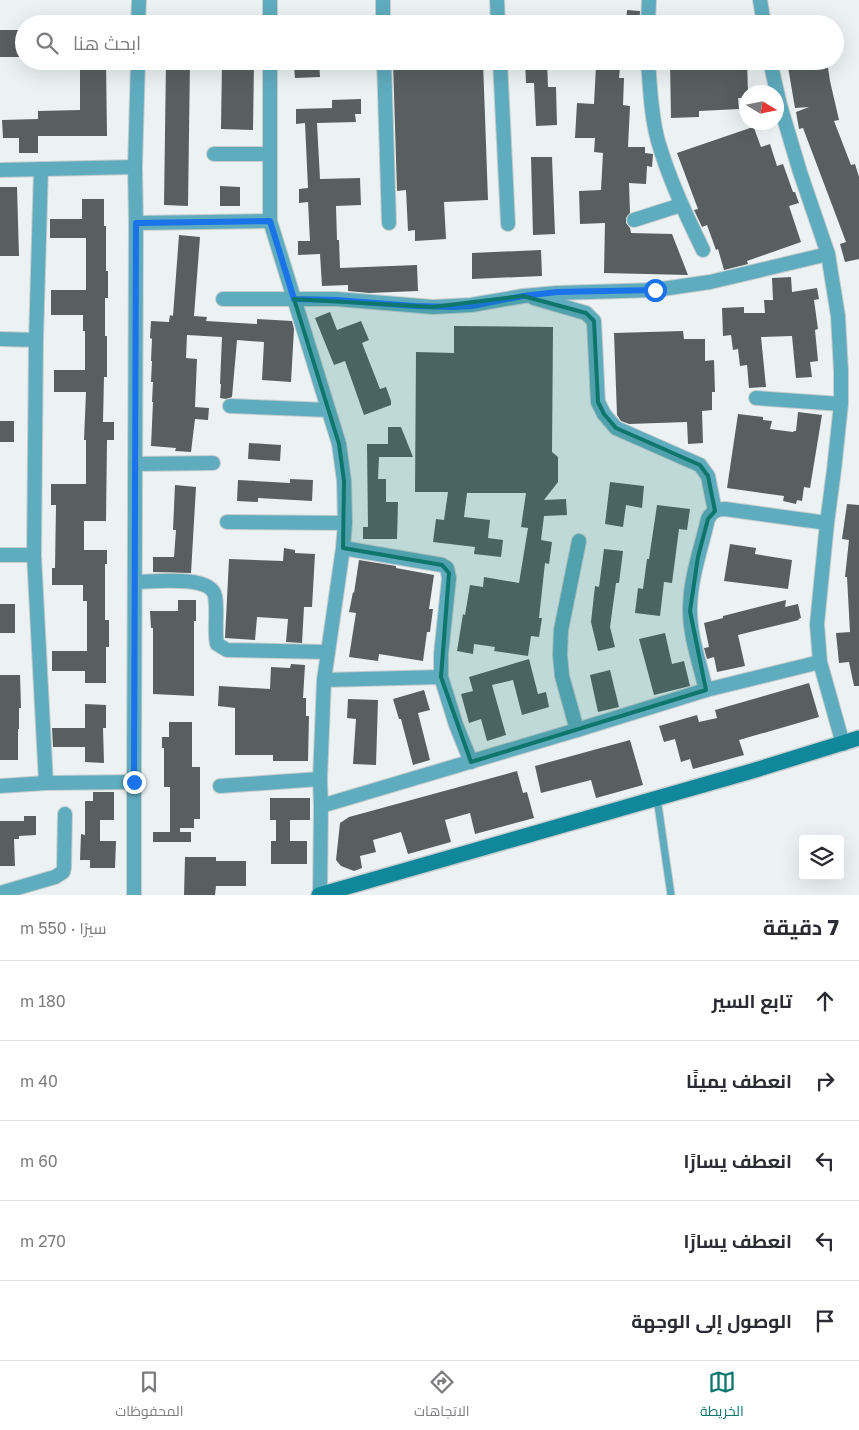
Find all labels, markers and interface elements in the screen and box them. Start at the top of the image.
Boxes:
search box [15,15,844,70]
icon: search [33,29,61,57]
text: ابحث هنا [73,31,141,54]
north arrow [739,85,784,130]
route start [644,279,667,302]
route end [123,771,146,794]
map controls [799,835,844,880]
button: layers [799,835,844,880]
text: 7 دقيقة [763,914,839,940]
text: سيرًا · 550 m [20,918,107,938]
icon: ahead [811,987,839,1015]
text: تابع السير [712,989,792,1012]
text: 180 m [20,991,66,1011]
icon: right [811,1067,839,1095]
text: انعطف يمينًا [686,1069,792,1092]
text: 40 m [20,1071,58,1091]
icon: left [811,1147,839,1175]
text: انعطف يسارًا [684,1149,792,1172]
text: 60 m [20,1151,58,1171]
icon: left [811,1227,839,1255]
text: انعطف يسارًا [684,1229,792,1252]
text: 270 m [20,1231,66,1251]
icon: arrive [811,1307,839,1335]
text: الوصول إلى الوجهة [631,1309,792,1332]
tab: المحفوظات [115,1368,183,1424]
tab: الاتجاهات [414,1368,469,1424]
tab: الخريطة [700,1368,744,1424]

